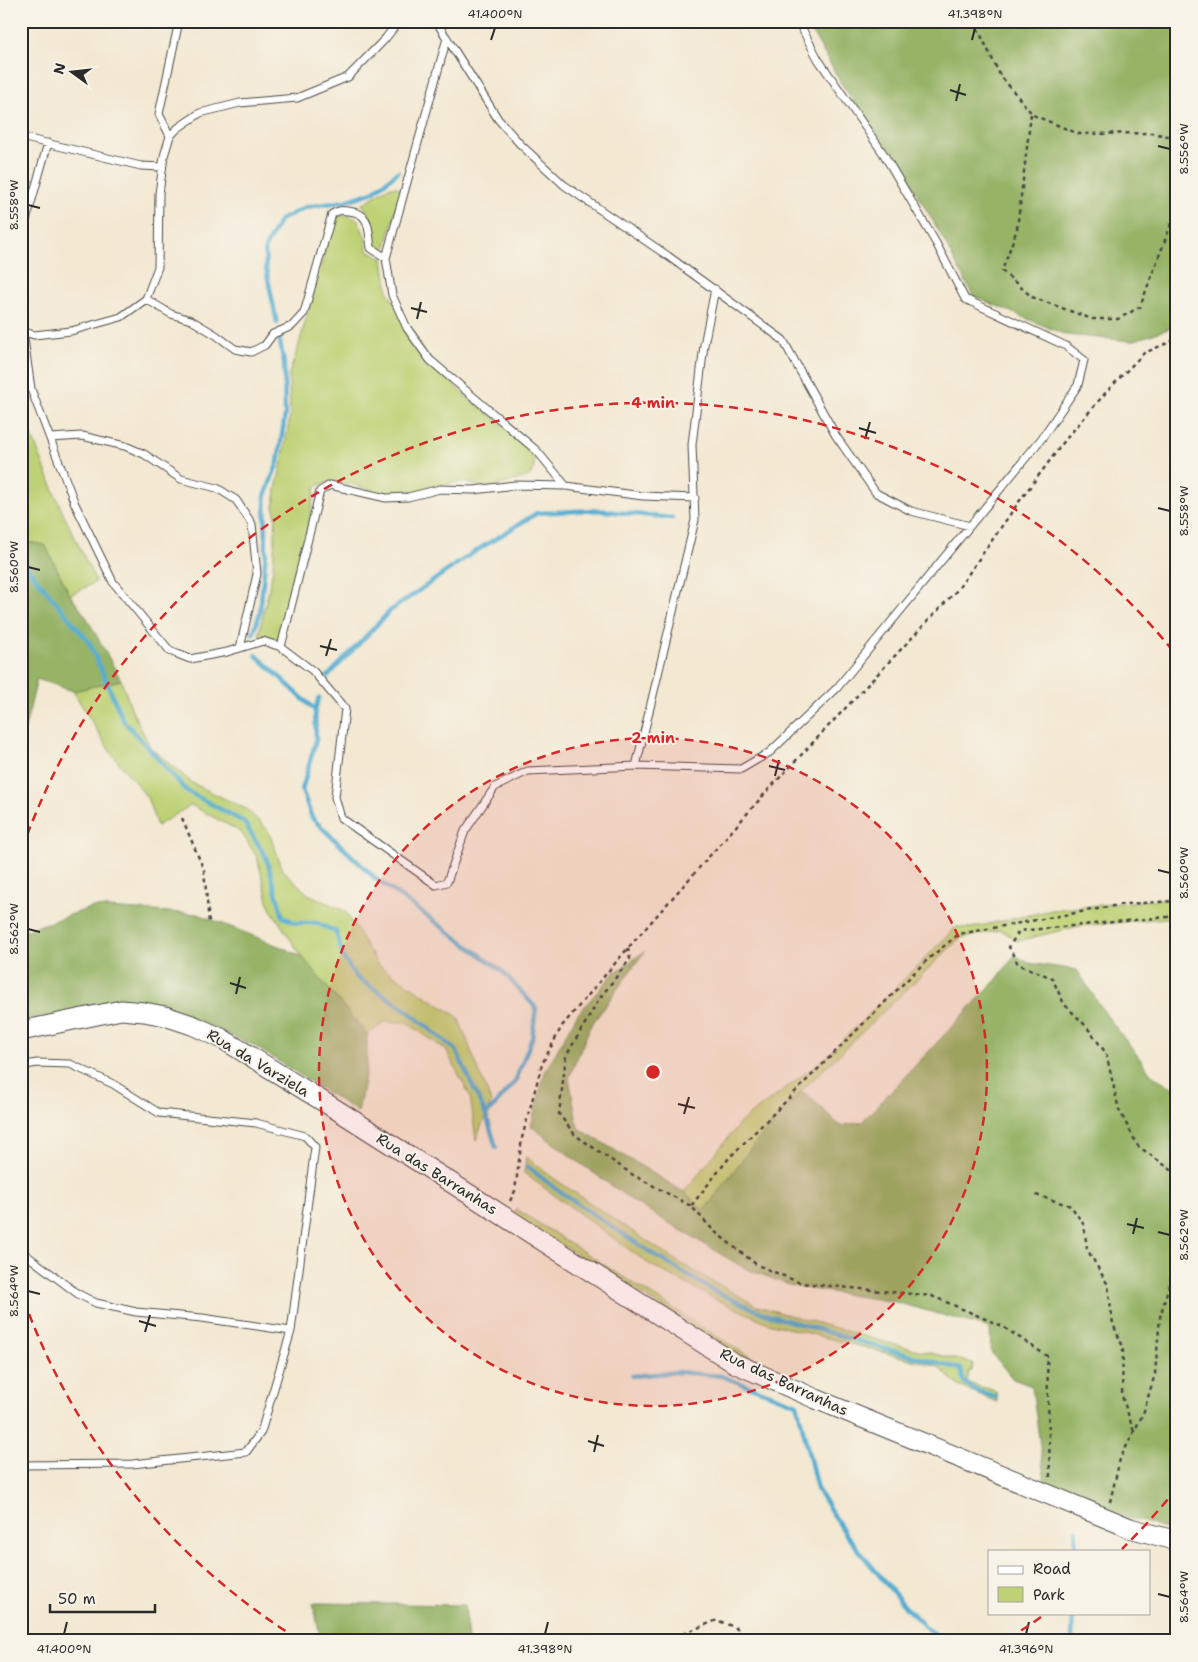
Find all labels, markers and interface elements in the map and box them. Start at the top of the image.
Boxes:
text: 41.400°N [468,6,522,22]
text: 41.398°N [948,6,1002,22]
north arrow [48,48,98,98]
text: N [49,61,70,76]
text: 8.556°W [1176,123,1192,175]
text: 8.558°W [6,179,22,231]
text: 4 min [631,393,675,413]
text: 8.558°W [1176,485,1192,537]
text: 8.560°W [6,541,22,593]
text: 2 min [631,728,675,748]
text: 8.560°W [1176,847,1192,899]
text: 8.562°W [6,903,22,955]
street label: Rua da Varziela [203,1025,314,1102]
centre of rings [644,1063,662,1081]
street label: Rua das Barranhas [373,1129,501,1219]
text: 8.562°W [1176,1209,1192,1261]
text: 8.564°W [6,1265,22,1317]
street label: Rua das Barranhas [717,1343,851,1421]
legend [988,1550,1150,1614]
text: Road [1033,1559,1071,1579]
text: 8.564°W [1176,1571,1192,1623]
scale bar [50,1582,155,1614]
text: Park [1033,1585,1065,1605]
text: 50 m [58,1589,96,1609]
text: 41.400°N [37,1641,91,1657]
text: 41.398°N [518,1641,572,1657]
text: 41.396°N [999,1641,1053,1657]

